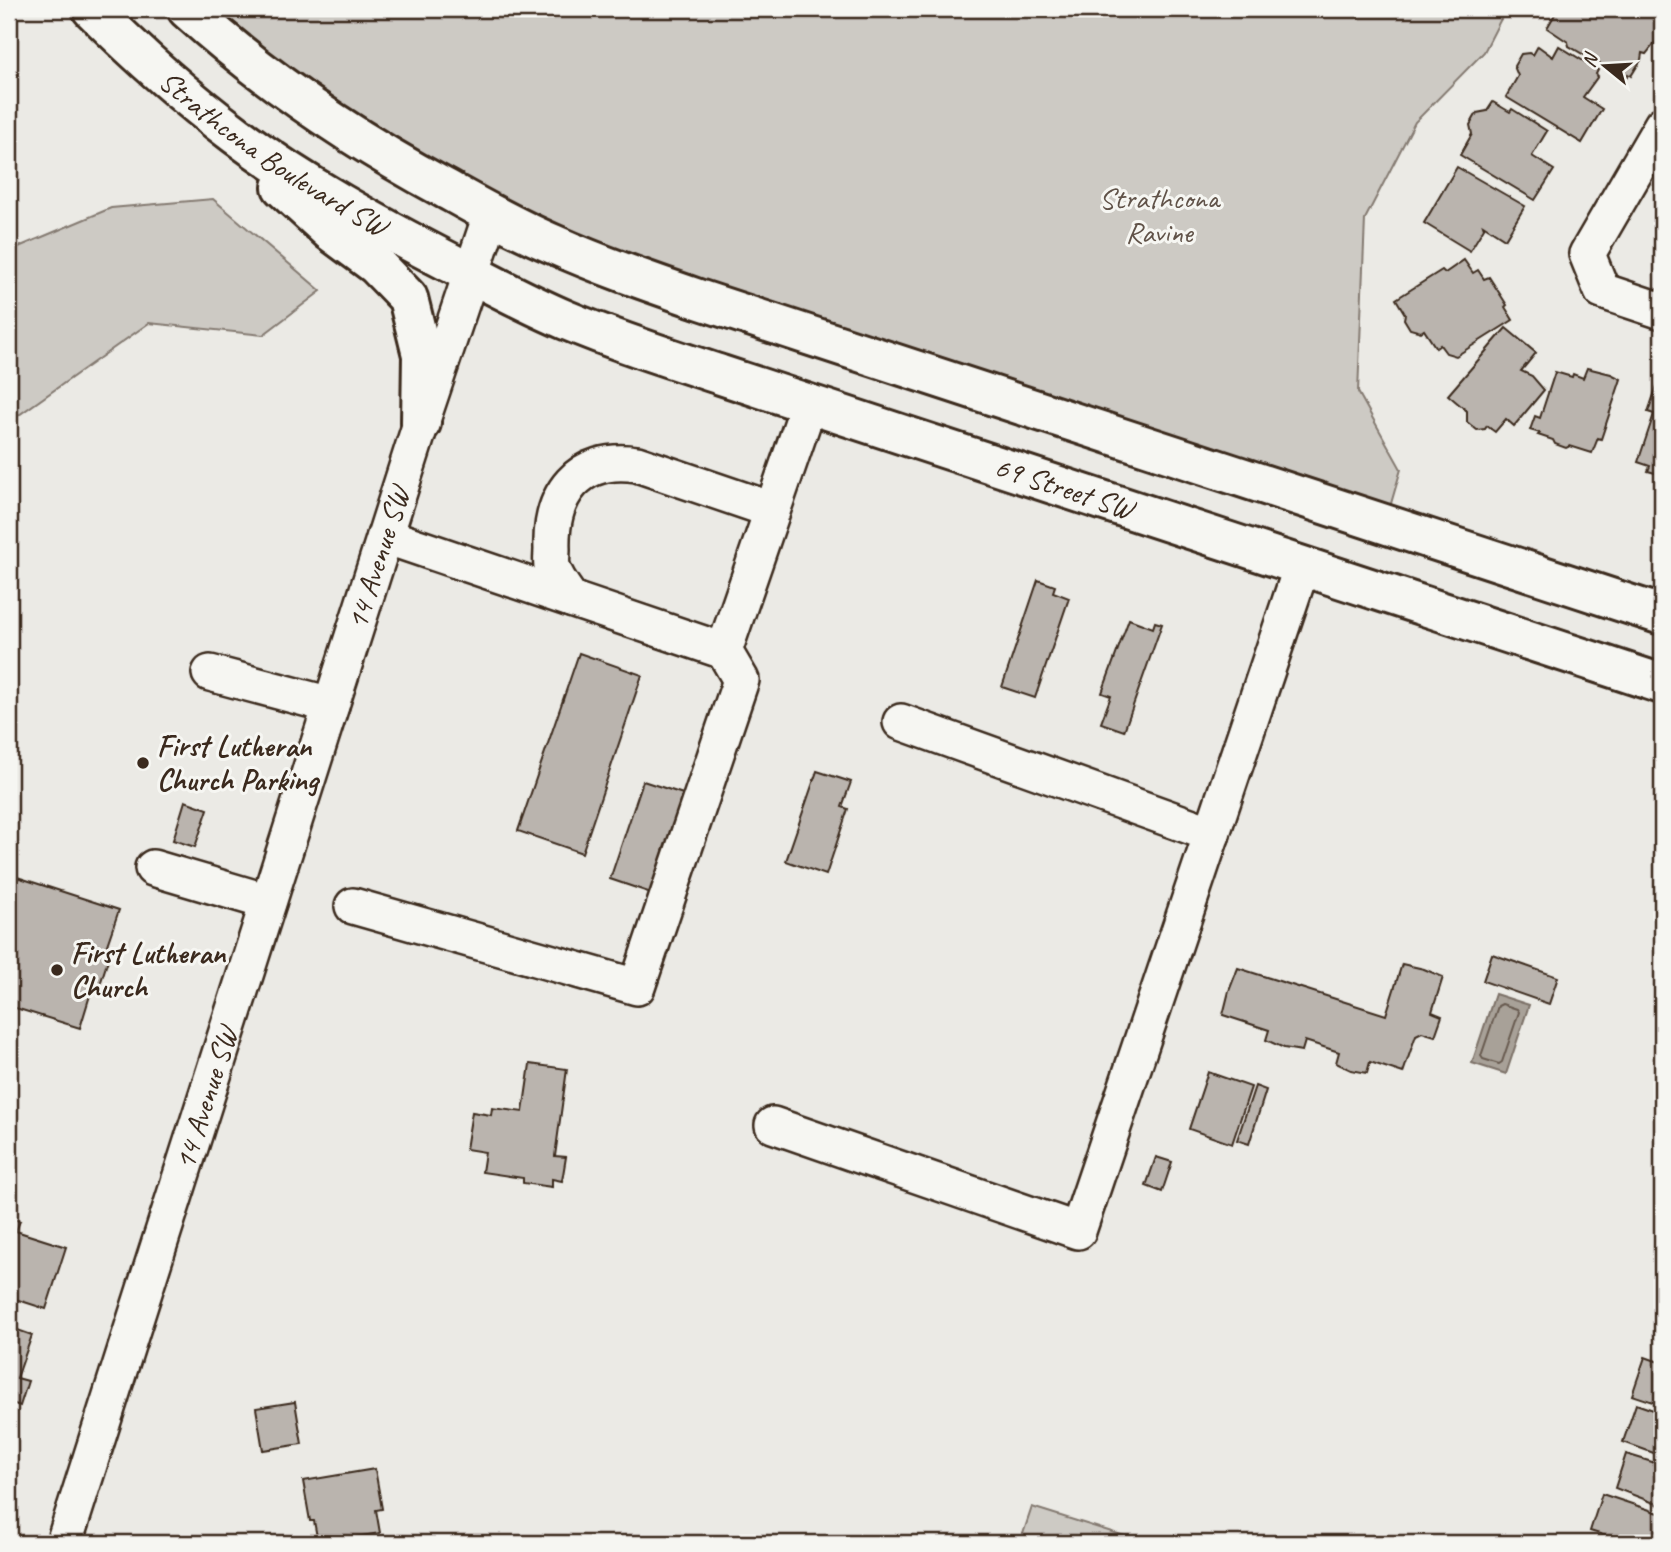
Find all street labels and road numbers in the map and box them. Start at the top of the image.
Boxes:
street label: Strathcona Boulevard SW [151,62,397,247]
street label: 69 Street SW [990,447,1141,529]
street label: 14 Avenue SW [338,479,420,634]
street label: 14 Avenue SW [165,1019,247,1174]

